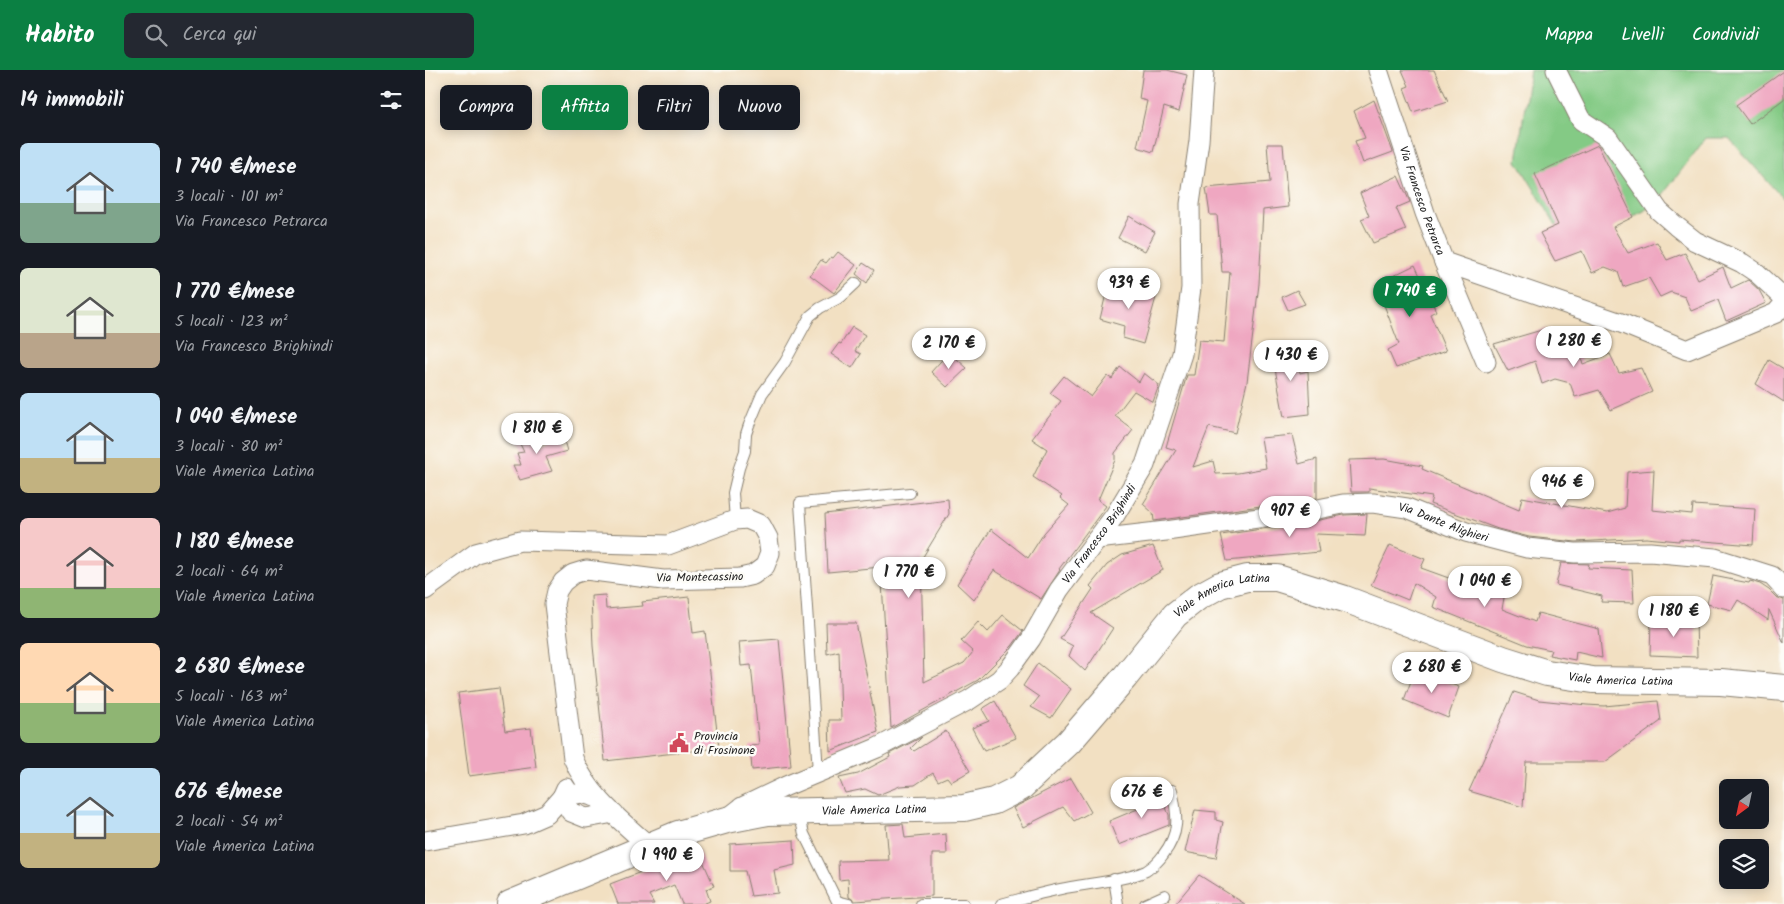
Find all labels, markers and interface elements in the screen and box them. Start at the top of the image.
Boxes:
search box [124,13,474,58]
text: Habito [25,16,94,55]
text: Cerca qui [182,20,256,50]
icon: search [142,21,170,49]
text: Mappa [1545,21,1593,50]
text: Livelli [1621,21,1664,50]
text: Condividi [1692,21,1759,50]
text: 14 immobili [20,84,124,117]
chip: Compra [440,85,532,130]
chip: Affitta [542,85,628,130]
chip: Filtri [638,85,709,130]
chip: Nuovo [719,85,800,130]
icon: filters [377,86,405,114]
street label: Via Francesco Petrarca [1394,144,1450,259]
text: 1 740 €/mese [175,151,296,184]
icon: home [60,163,120,223]
text: 3 locali · 101 m² [175,184,283,209]
text: Via Francesco Petrarca [175,209,328,234]
pin: 939 € [1094,268,1164,310]
text: 939 € [1108,271,1150,296]
text: 1 770 €/mese [175,276,295,309]
pin: 1 740 € [1364,276,1456,318]
text: 1 740 € [1384,279,1436,304]
icon: home [60,288,120,348]
text: 5 locali · 123 m² [175,309,288,334]
pin: 1 280 € [1528,326,1620,368]
pin: 2 170 € [903,328,995,370]
text: 1 280 € [1547,329,1601,354]
text: 2 170 € [923,331,975,356]
text: Via Francesco Brighindi [175,334,332,359]
pin: 1 430 € [1245,340,1337,382]
text: 1 430 € [1265,343,1317,368]
text: 1 040 €/mese [175,401,297,434]
pin: 1 810 € [491,412,583,455]
icon: home [60,413,120,473]
text: 1 810 € [512,416,562,441]
text: 3 locali · 80 m² [175,434,282,459]
text: Viale America Latina [175,459,314,484]
pin: 946 € [1527,466,1597,509]
text: 946 € [1541,470,1583,495]
street label: Via Francesco Brighindi [1058,480,1142,588]
pin: 907 € [1255,496,1325,538]
street label: Via Dante Alighieri [1397,498,1491,548]
text: 907 € [1270,499,1310,524]
text: 1 180 €/mese [175,526,294,559]
icon: home [60,538,120,598]
pin: 1 770 € [863,556,955,599]
text: 2 locali · 64 m² [175,559,283,584]
text: 1 770 € [884,560,934,585]
pin: 1 040 € [1439,566,1531,608]
street label: Via Montecassino [656,567,744,588]
street label: Viale America Latina [1170,569,1270,623]
text: 1 040 € [1459,569,1511,594]
text: Viale America Latina [175,584,314,609]
pin: 1 180 € [1628,596,1720,638]
text: 1 180 € [1649,599,1699,624]
text: 2 680 €/mese [175,651,305,684]
pin: 2 680 € [1386,652,1478,694]
text: 2 680 € [1403,655,1461,680]
icon: home [60,663,120,723]
street label: Viale America Latina [1567,667,1674,691]
text: 5 locali · 163 m² [175,684,287,709]
text: Viale America Latina [175,709,314,734]
place label: Provincia di Frosinone [694,727,756,760]
public building icon: Provincia di Frosinone [668,732,690,754]
text: 676 €/mese [175,776,283,809]
pin: 676 € [1107,776,1177,819]
north arrow [1719,779,1769,829]
map controls [1719,779,1769,889]
text: 676 € [1121,780,1163,805]
icon: home [60,788,120,848]
street label: Viale America Latina [822,800,927,821]
text: 2 locali · 54 m² [175,809,282,834]
text: Viale America Latina [175,834,314,859]
button: layers [1719,839,1769,889]
pin: 1 990 € [621,840,713,882]
text: 1 990 € [641,843,693,868]

